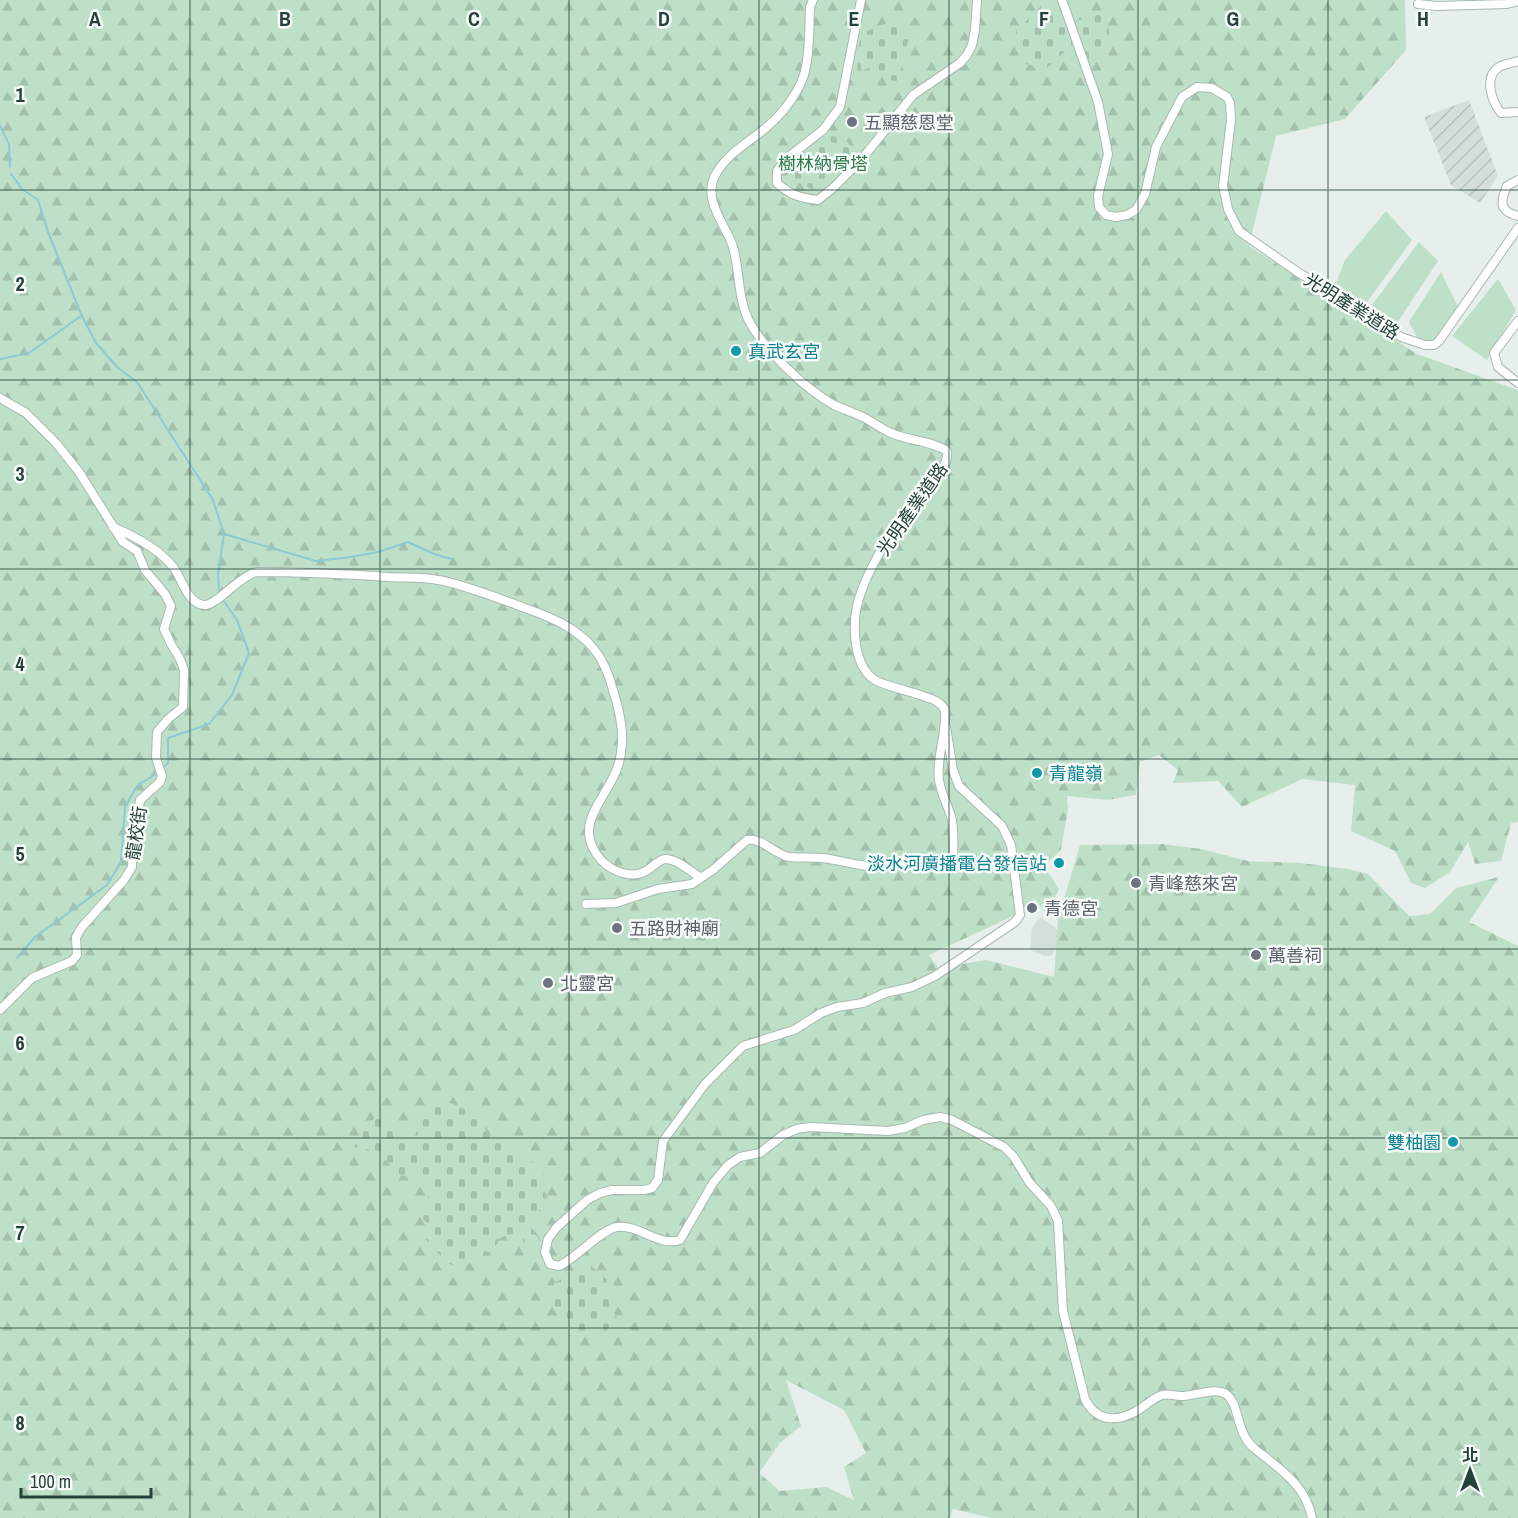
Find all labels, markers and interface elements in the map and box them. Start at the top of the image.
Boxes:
text: A [89,5,101,32]
text: B [279,5,291,32]
text: C [468,5,480,32]
text: D [658,5,670,32]
text: E [849,5,860,32]
text: F [1039,5,1049,32]
text: G [1227,5,1239,32]
text: H [1417,5,1429,32]
text: 1 [15,81,25,108]
place label: 五顯慈恩堂 [864,110,954,135]
marker: 五顯慈恩堂 [845,115,859,129]
park label: 樹林納骨塔 [778,151,868,176]
street label: 光明產業道路 [1300,267,1404,345]
text: 2 [15,270,25,297]
place label: 真武玄宮 [748,339,820,364]
marker: 真武玄宮 [729,344,743,358]
street label: 光明產業道路 [871,458,953,560]
text: 3 [15,460,25,487]
text: 4 [15,650,25,677]
place label: 青龍嶺 [1049,761,1103,786]
marker: 青龍嶺 [1030,766,1044,780]
street label: 龍校街 [120,805,152,861]
text: 5 [15,840,25,867]
place label: 淡水河廣播電台發信站 [867,851,1047,876]
marker: 淡水河廣播電台發信站 [1052,856,1066,870]
place label: 青峰慈來宮 [1148,871,1238,896]
marker: 青峰慈來宮 [1129,876,1143,890]
place label: 青德宮 [1044,896,1098,921]
marker: 青德宮 [1025,901,1039,915]
place label: 五路財神廟 [629,916,719,941]
marker: 五路財神廟 [610,921,624,935]
place label: 萬善祠 [1268,943,1322,968]
marker: 萬善祠 [1249,948,1263,962]
place label: 北靈宮 [560,971,614,996]
marker: 北靈宮 [541,976,555,990]
text: 6 [15,1029,25,1056]
place label: 雙柚園 [1387,1130,1441,1155]
marker: 雙柚園 [1446,1135,1460,1149]
text: 7 [15,1219,25,1246]
text: 8 [15,1409,25,1436]
north arrow [1440,1440,1500,1500]
text: 北 [1462,1444,1478,1466]
scale bar [21,1461,152,1499]
text: 100 m [30,1469,71,1494]

